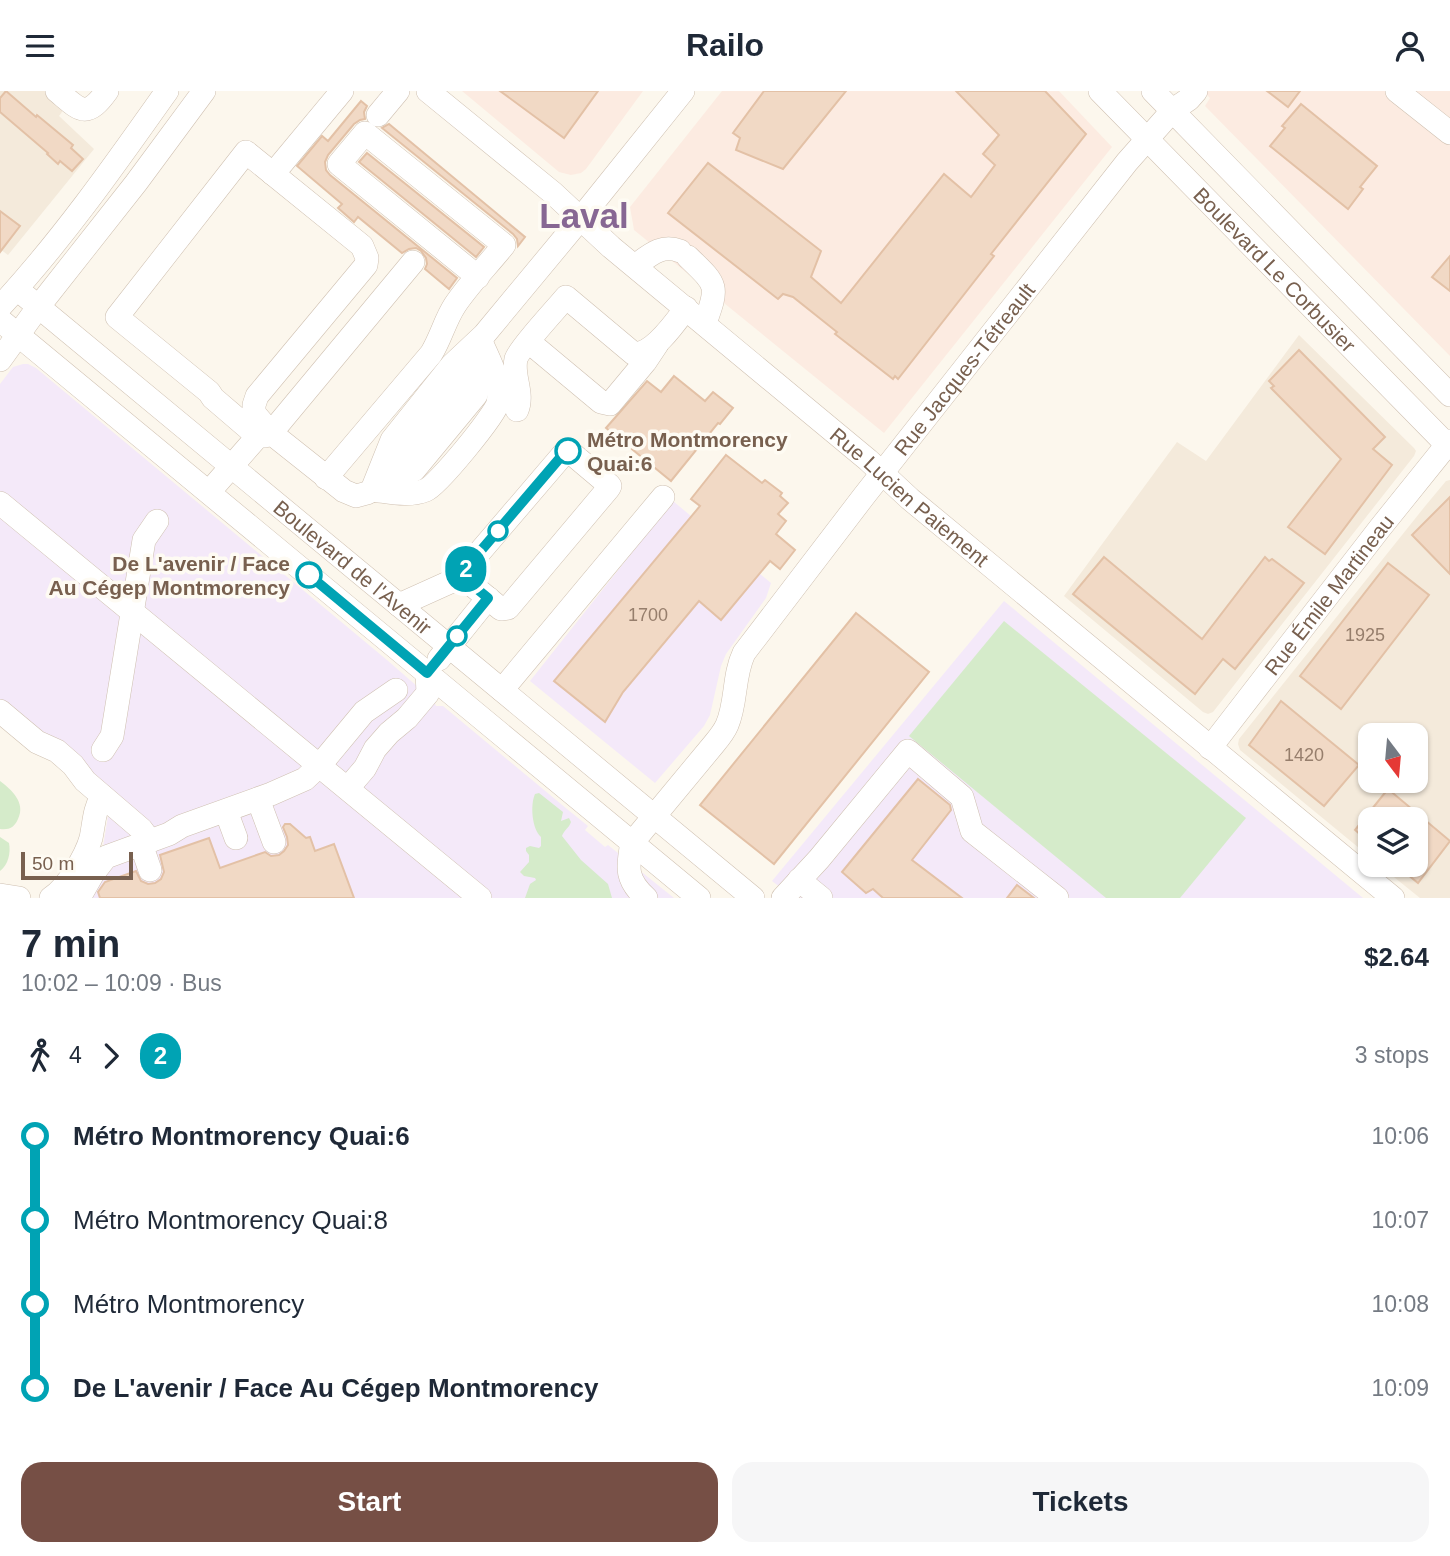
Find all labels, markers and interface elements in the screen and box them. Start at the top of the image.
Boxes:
icon: menu [21,27,59,65]
text: Railo [686,27,764,63]
icon: person [1391,27,1429,65]
street label: Boulevard Le Corbusier [1190,183,1361,356]
district label: Laval [539,196,629,235]
street label: Rue Jacques-Tétreault [889,278,1039,459]
street label: Rue Lucien Paiement [826,423,994,571]
place label: Métro Montmorency Quai:6 [587,428,788,475]
marker: Métro Montmorency Quai:6 [555,438,581,464]
street label: Boulevard de l'Avenir [269,495,436,639]
street label: Rue Émile Martineau [1260,510,1398,679]
unlabelled marker [488,521,508,541]
line badge: 2 [443,546,489,592]
place label: De L'avenir / Face Au Cégep Montmorency [48,552,290,599]
text: 2 [459,555,473,582]
marker: De L'avenir / Face Au Cégep Montmorency [296,562,322,588]
house number: 1700 [628,605,668,625]
house number: 1925 [1345,625,1385,645]
unlabelled marker [447,626,467,646]
north arrow [1358,723,1428,793]
map controls [1358,723,1428,877]
house number: 1420 [1284,745,1324,765]
button: layers [1358,807,1428,877]
scale bar [21,849,133,881]
text: 50 m [32,853,74,874]
text: 7 min [21,923,120,965]
text: $2.64 [1364,942,1429,972]
text: 10:02 – 10:09 · Bus [21,970,222,996]
icon: walk [21,1037,59,1075]
icon: forward [92,1037,130,1075]
text: 4 [69,1042,82,1068]
text: 2 [154,1042,167,1069]
text: 3 stops [1355,1042,1429,1068]
text: Métro Montmorency Quai:6 [73,1121,410,1151]
text: 10:06 [1371,1123,1429,1149]
text: Métro Montmorency Quai:8 [73,1205,388,1235]
text: 10:07 [1371,1207,1429,1233]
text: Métro Montmorency [73,1289,304,1319]
text: 10:08 [1371,1291,1429,1317]
text: De L'avenir / Face Au Cégep Montmorency [73,1373,598,1403]
text: 10:09 [1371,1375,1429,1401]
button: Start [21,1462,718,1542]
button: Tickets [732,1462,1429,1542]

